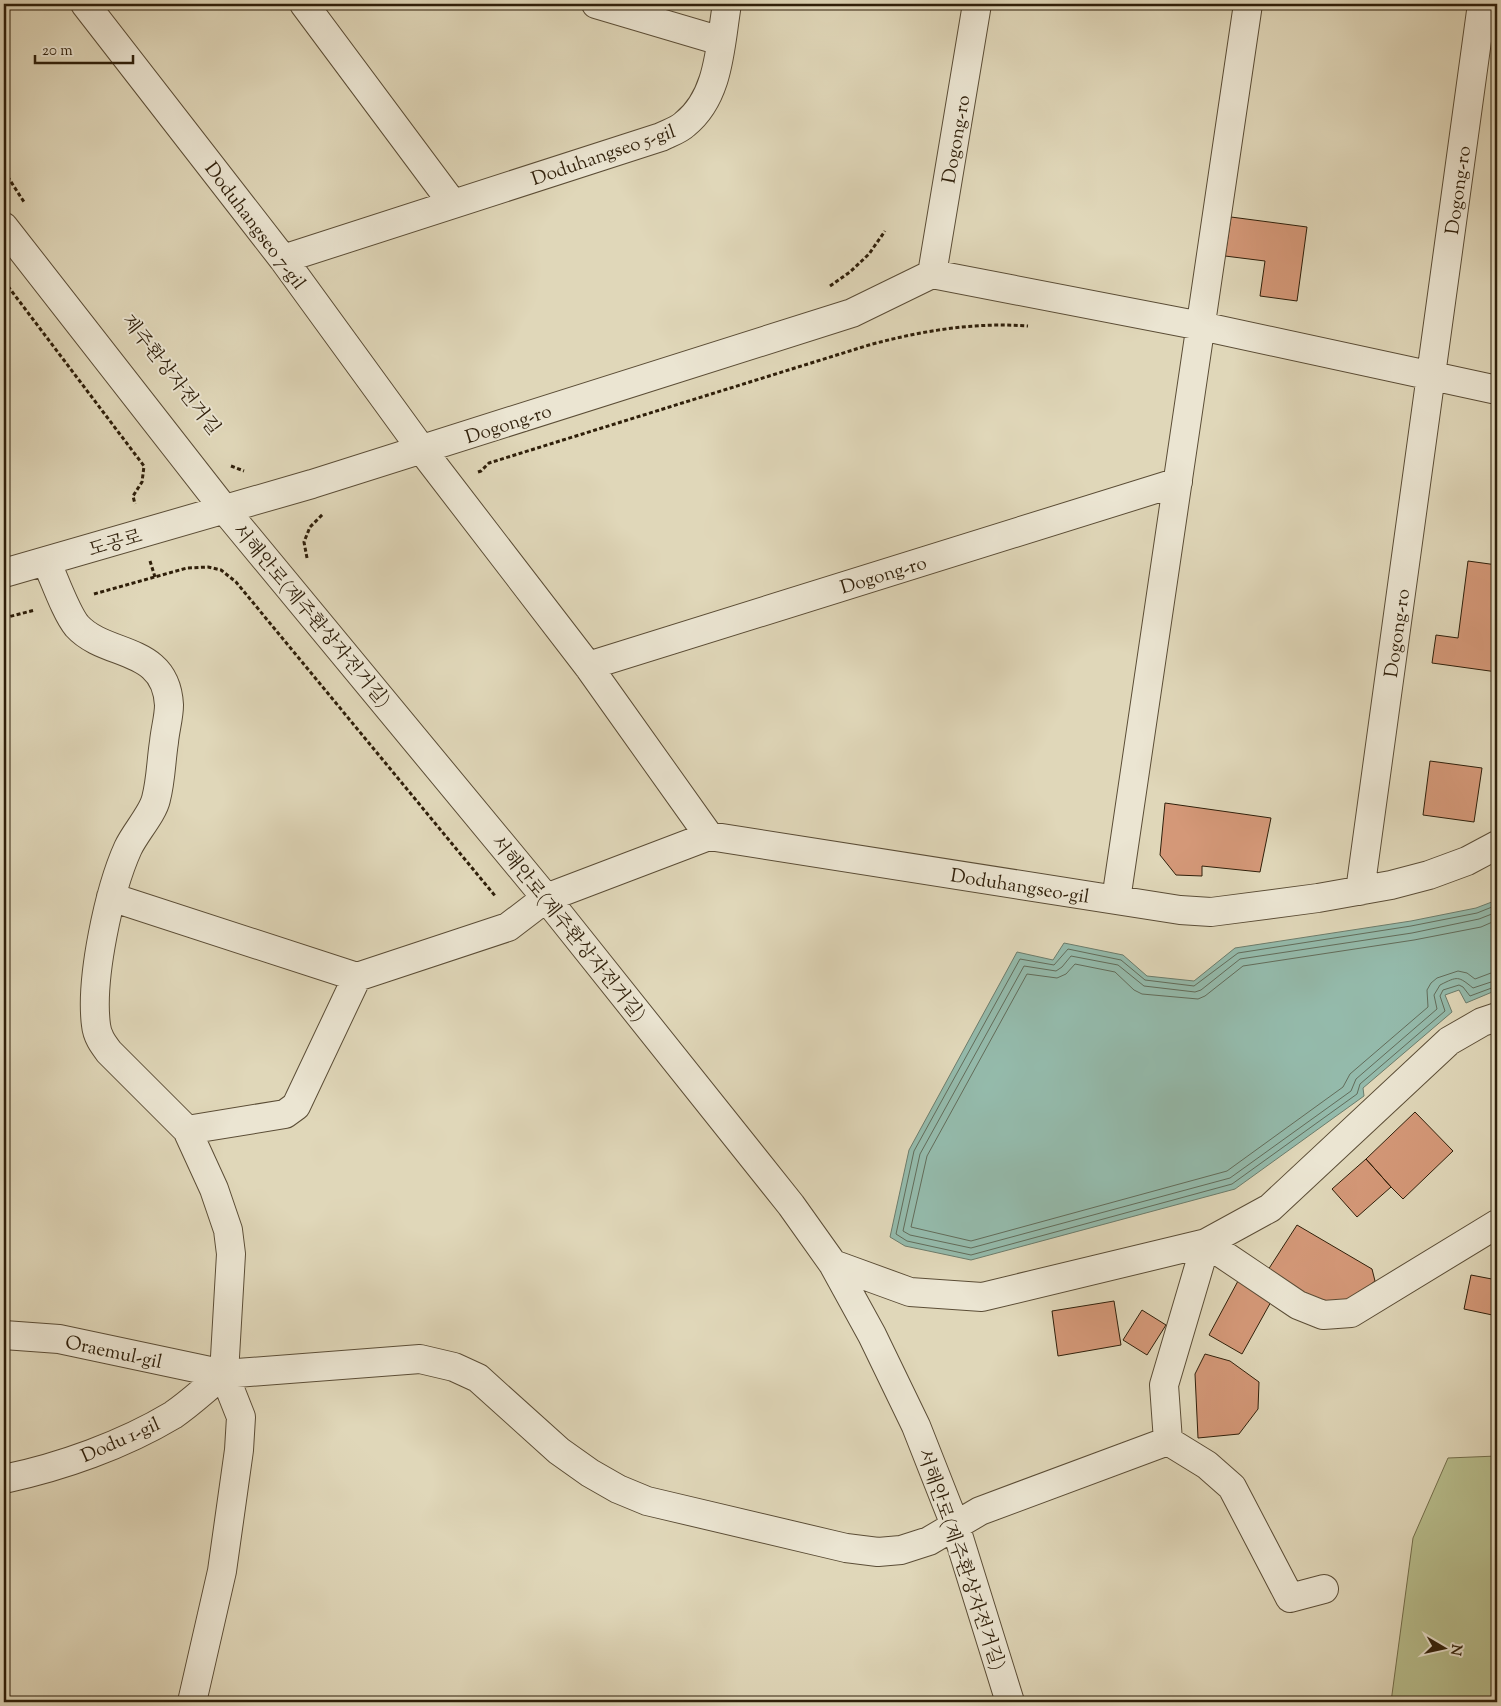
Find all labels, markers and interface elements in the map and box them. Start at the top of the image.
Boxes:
scale bar [35,32,132,64]
text: 20 m [42,41,73,62]
street label: Dogong-ro [936,93,979,186]
street label: Doduhangseo 5-gil [528,119,680,194]
street label: Dogong-ro [1440,144,1479,236]
street label: Doduhangseo 7-gil [197,157,311,296]
street label: 제주환상자전거길 [114,309,226,442]
street label: Dogong-ro [462,399,555,452]
street label: 서해안로(제주환상자전거길) [225,519,395,714]
street label: 도공로 [86,524,146,565]
street label: Dogong-ro [837,550,930,602]
street label: Dogong-ro [1379,587,1418,679]
street label: 서해안로(제주환상자전거길) [483,831,651,1028]
street label: Doduhangseo-gil [948,863,1091,912]
street label: Oraemul-gil [62,1330,165,1377]
street label: Dodu 1-gil [77,1412,165,1471]
street label: 서해안로(제주환상자전거길) [909,1445,1010,1674]
north arrow [1418,1624,1468,1674]
text: N [1444,1643,1466,1657]

